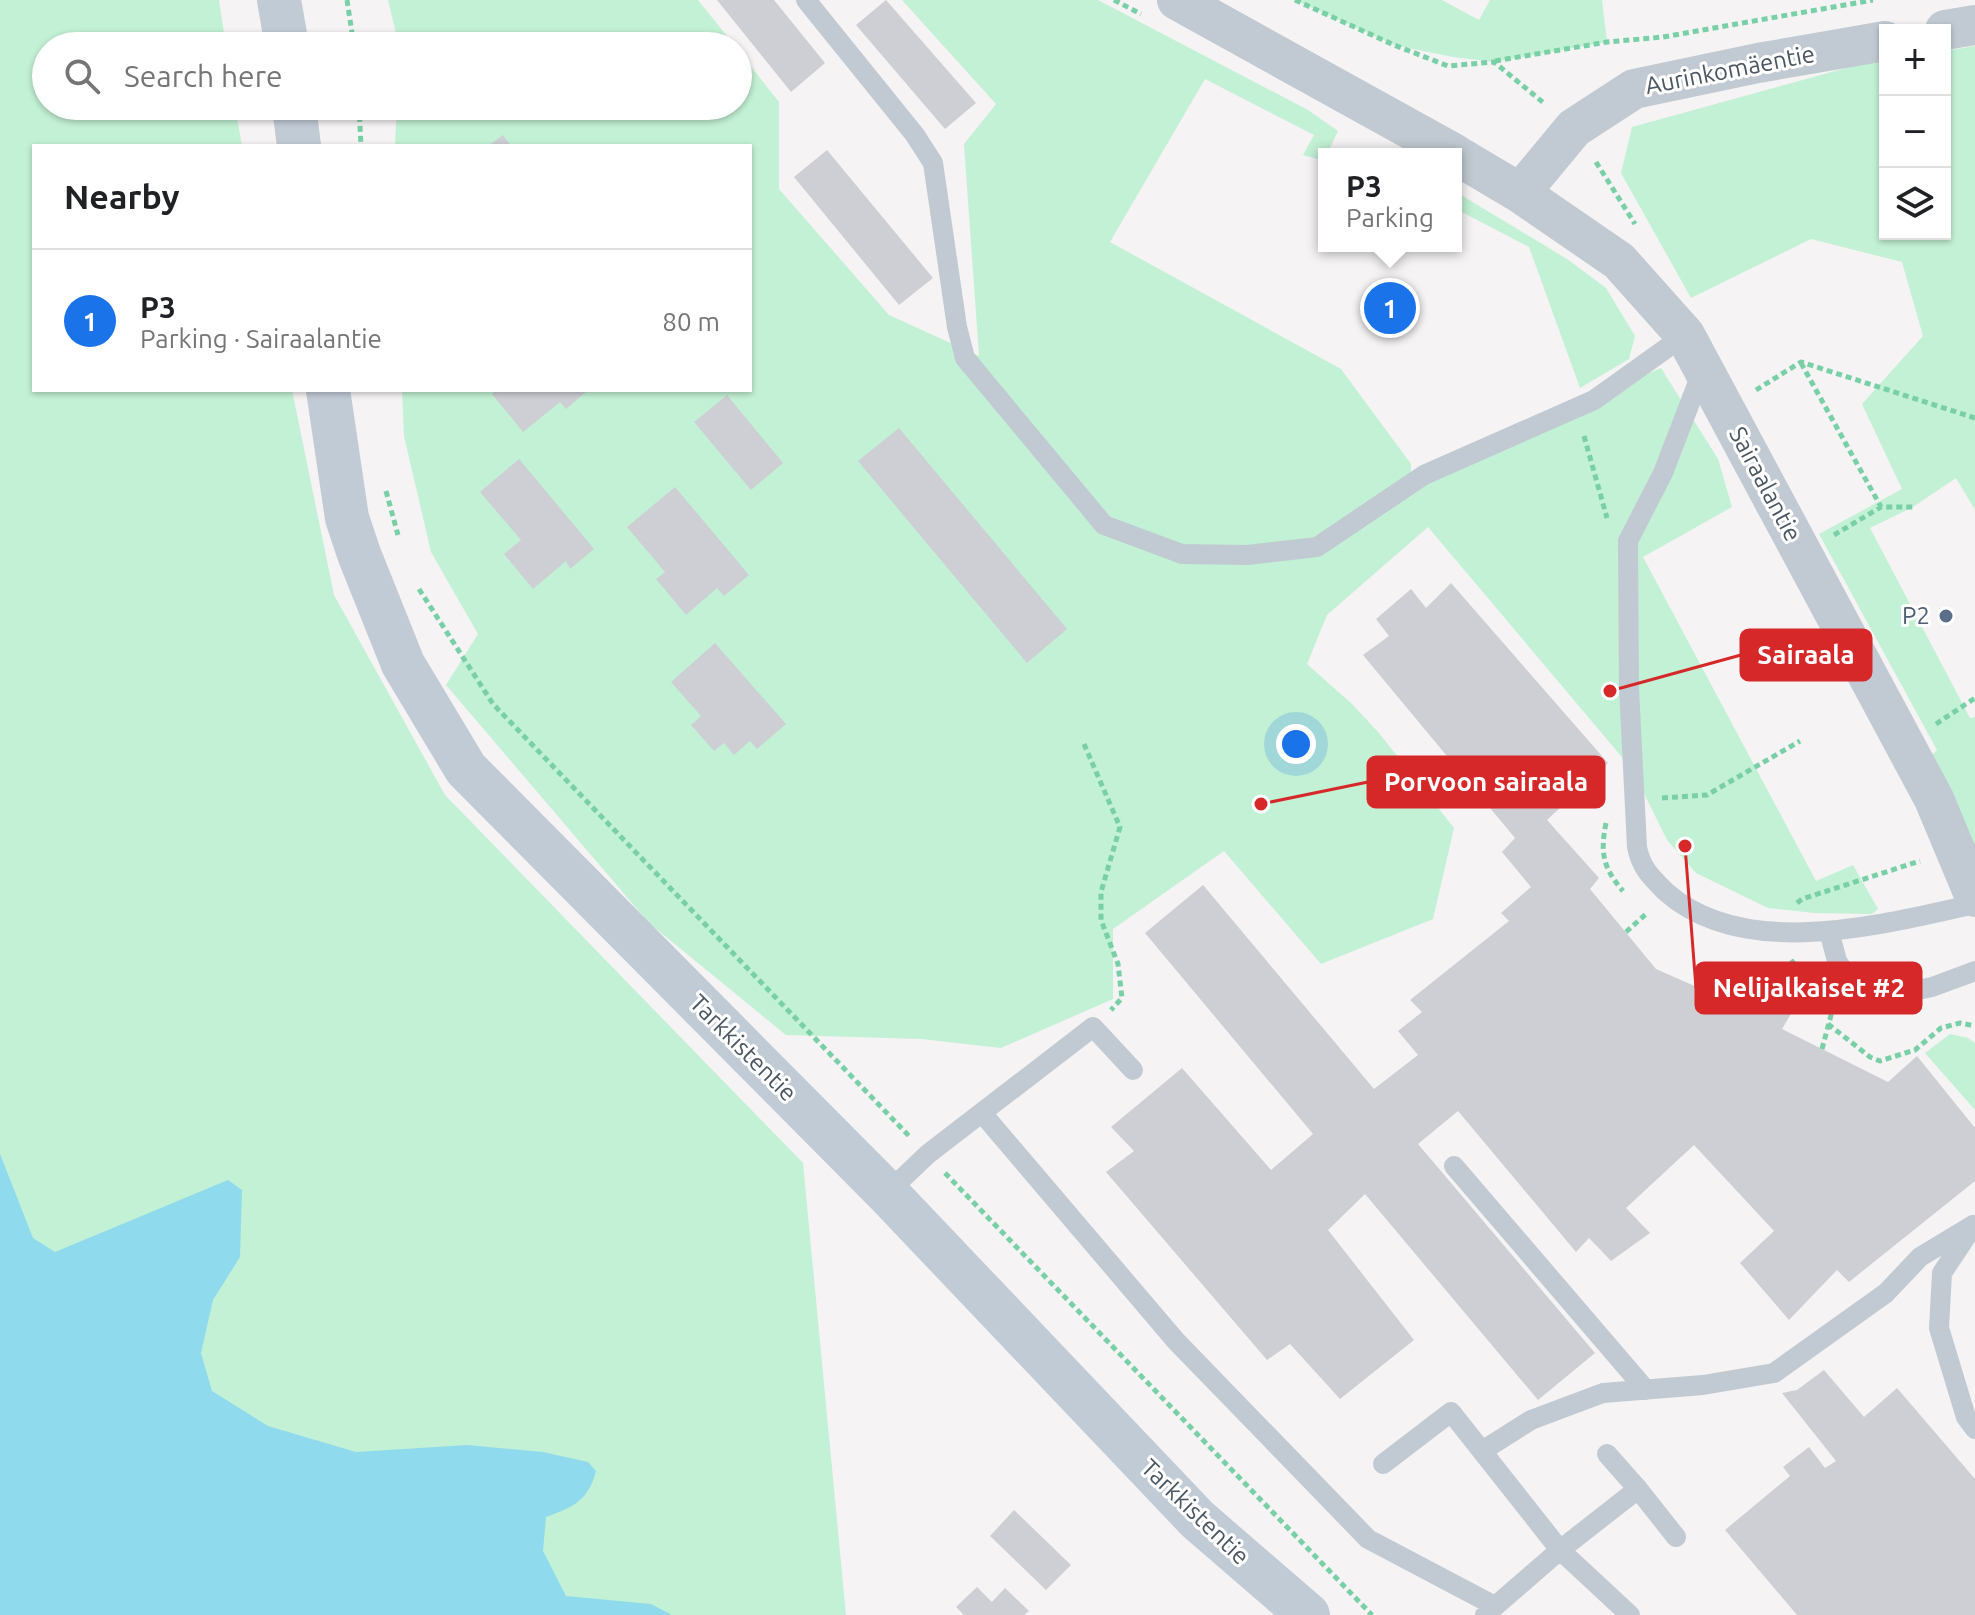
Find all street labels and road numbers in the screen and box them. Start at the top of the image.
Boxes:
street label: Aurinkomäentie [1643,40,1817,99]
street label: Sairaalantie [1724,422,1807,545]
street label: Tarkkistentie [685,989,802,1106]
street label: Tarkkistentie [1136,1454,1255,1570]

